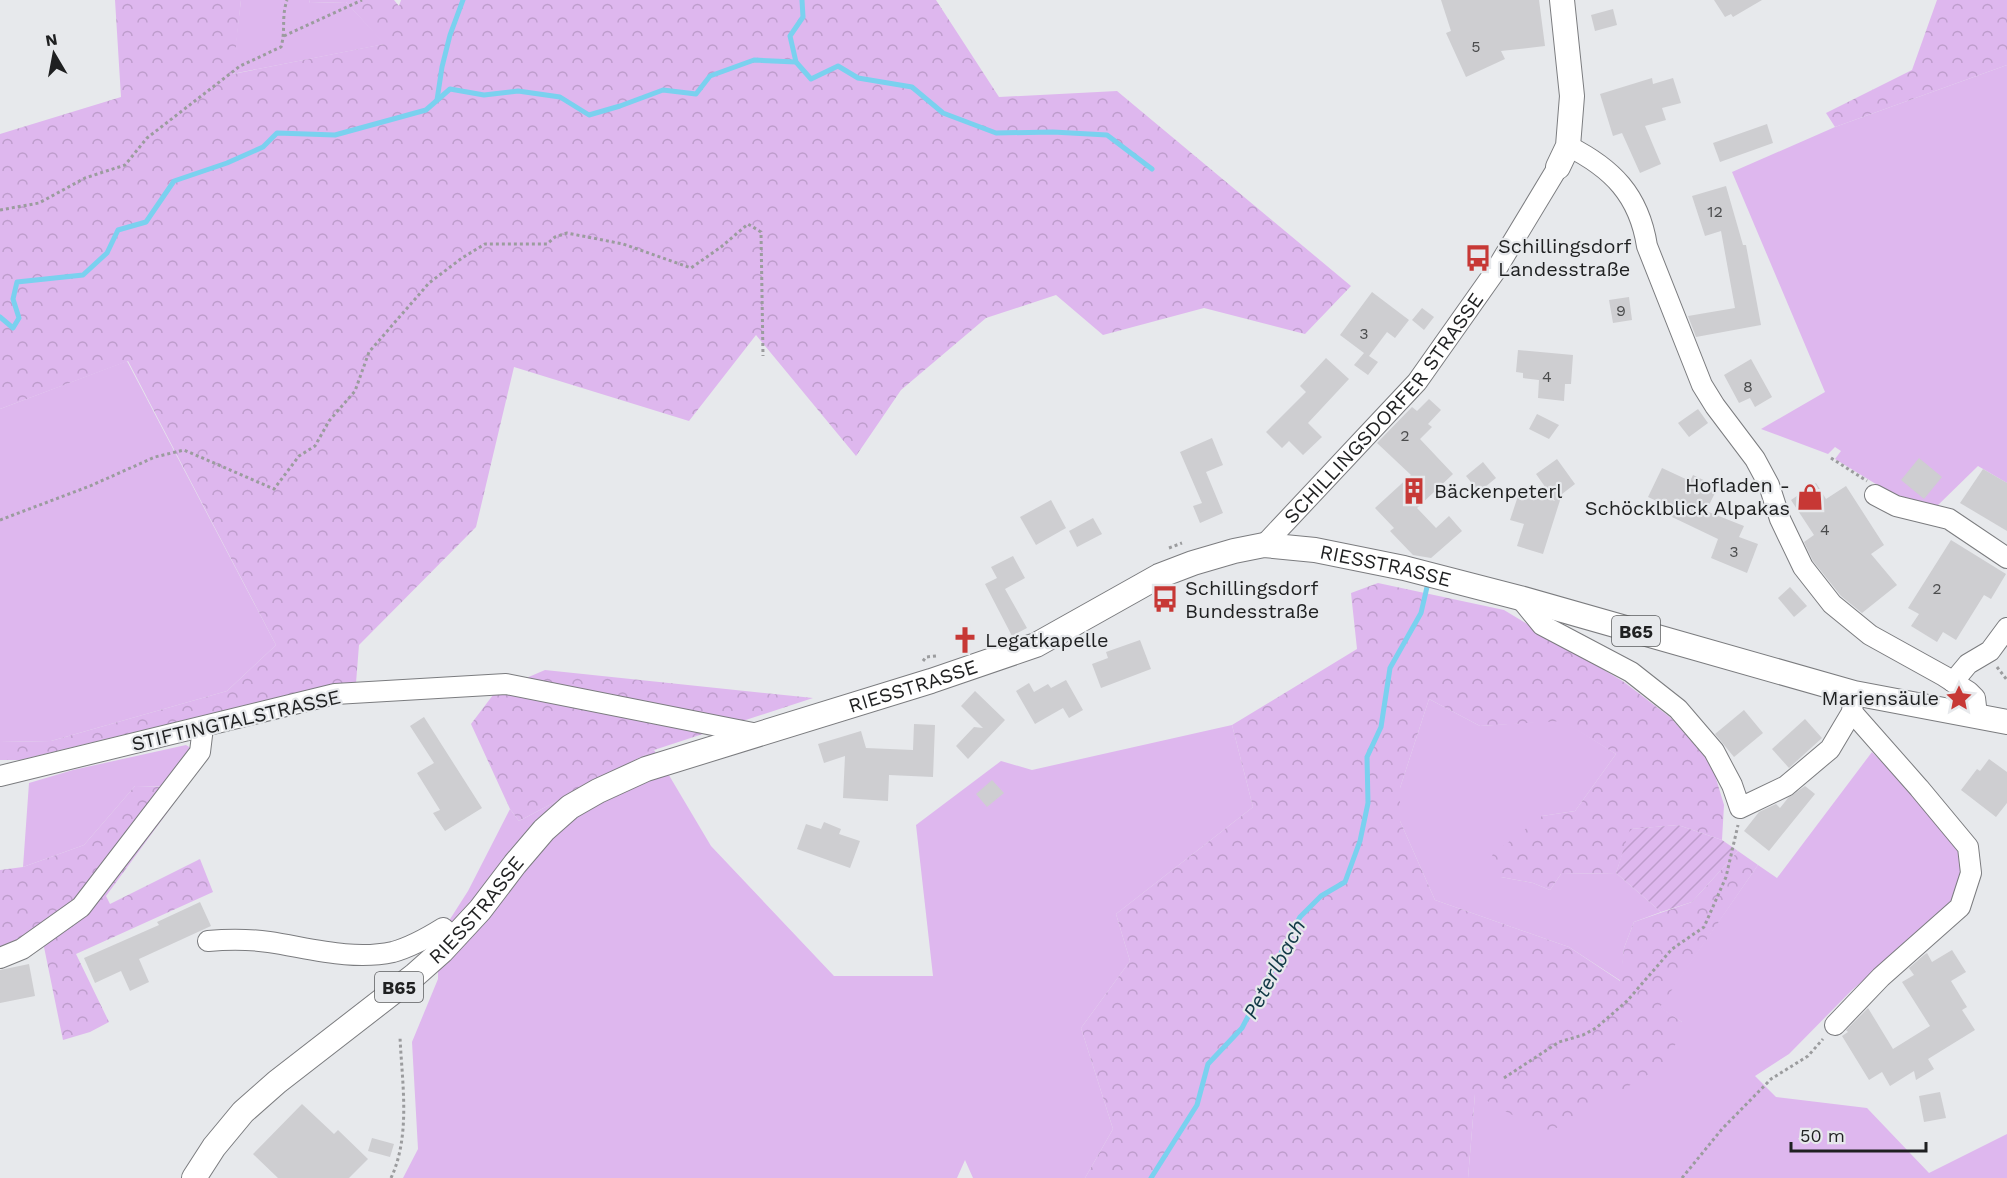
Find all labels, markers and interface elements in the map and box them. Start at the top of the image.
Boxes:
north arrow [24,24,84,84]
text: N [44,29,59,50]
house number: 5 [1471,37,1481,56]
house number: 12 [1707,202,1723,221]
place label: Schillingsdorf Landesstraße [1498,234,1632,281]
bus stop icon: Schillingsdorf Landesstraße [1463,243,1493,273]
street label: SCHILLINGSDORFER STRASSE [1279,288,1488,528]
house number: 9 [1616,301,1626,320]
house number: 3 [1359,324,1369,343]
house number: 4 [1542,367,1552,386]
house number: 8 [1743,377,1753,396]
house number: 2 [1400,426,1410,445]
place label: Hofladen - Schöcklblick Alpakas [1585,473,1790,520]
building icon: Bäckenpeterl [1399,476,1429,506]
place label: Bäckenpeterl [1434,479,1562,503]
shop icon: Hofladen - Schöcklblick Alpakas [1795,482,1825,512]
house number: 4 [1820,520,1830,539]
street label: RIESSTRASSE [1318,539,1454,592]
house number: 3 [1729,542,1739,561]
place label: Schillingsdorf Bundesstraße [1185,576,1319,623]
house number: 2 [1932,579,1942,598]
bus stop icon: Schillingsdorf Bundesstraße [1150,584,1180,614]
road number: B65 [1612,616,1660,646]
church icon: Legatkapelle [950,625,980,655]
place label: Legatkapelle [985,628,1108,652]
street label: RIESSTRASSE [845,654,980,718]
place icon: Mariensäule [1944,683,1974,713]
street label: STIFTINGTALSTRASSE [129,684,343,756]
place label: Mariensäule [1821,686,1939,710]
street label: RIESSTRASSE [424,851,529,969]
water label: Peterlbach [1237,915,1311,1023]
road number: B65 [375,972,423,1002]
scale bar [1791,1115,1926,1153]
text: 50 m [1800,1125,1845,1146]

